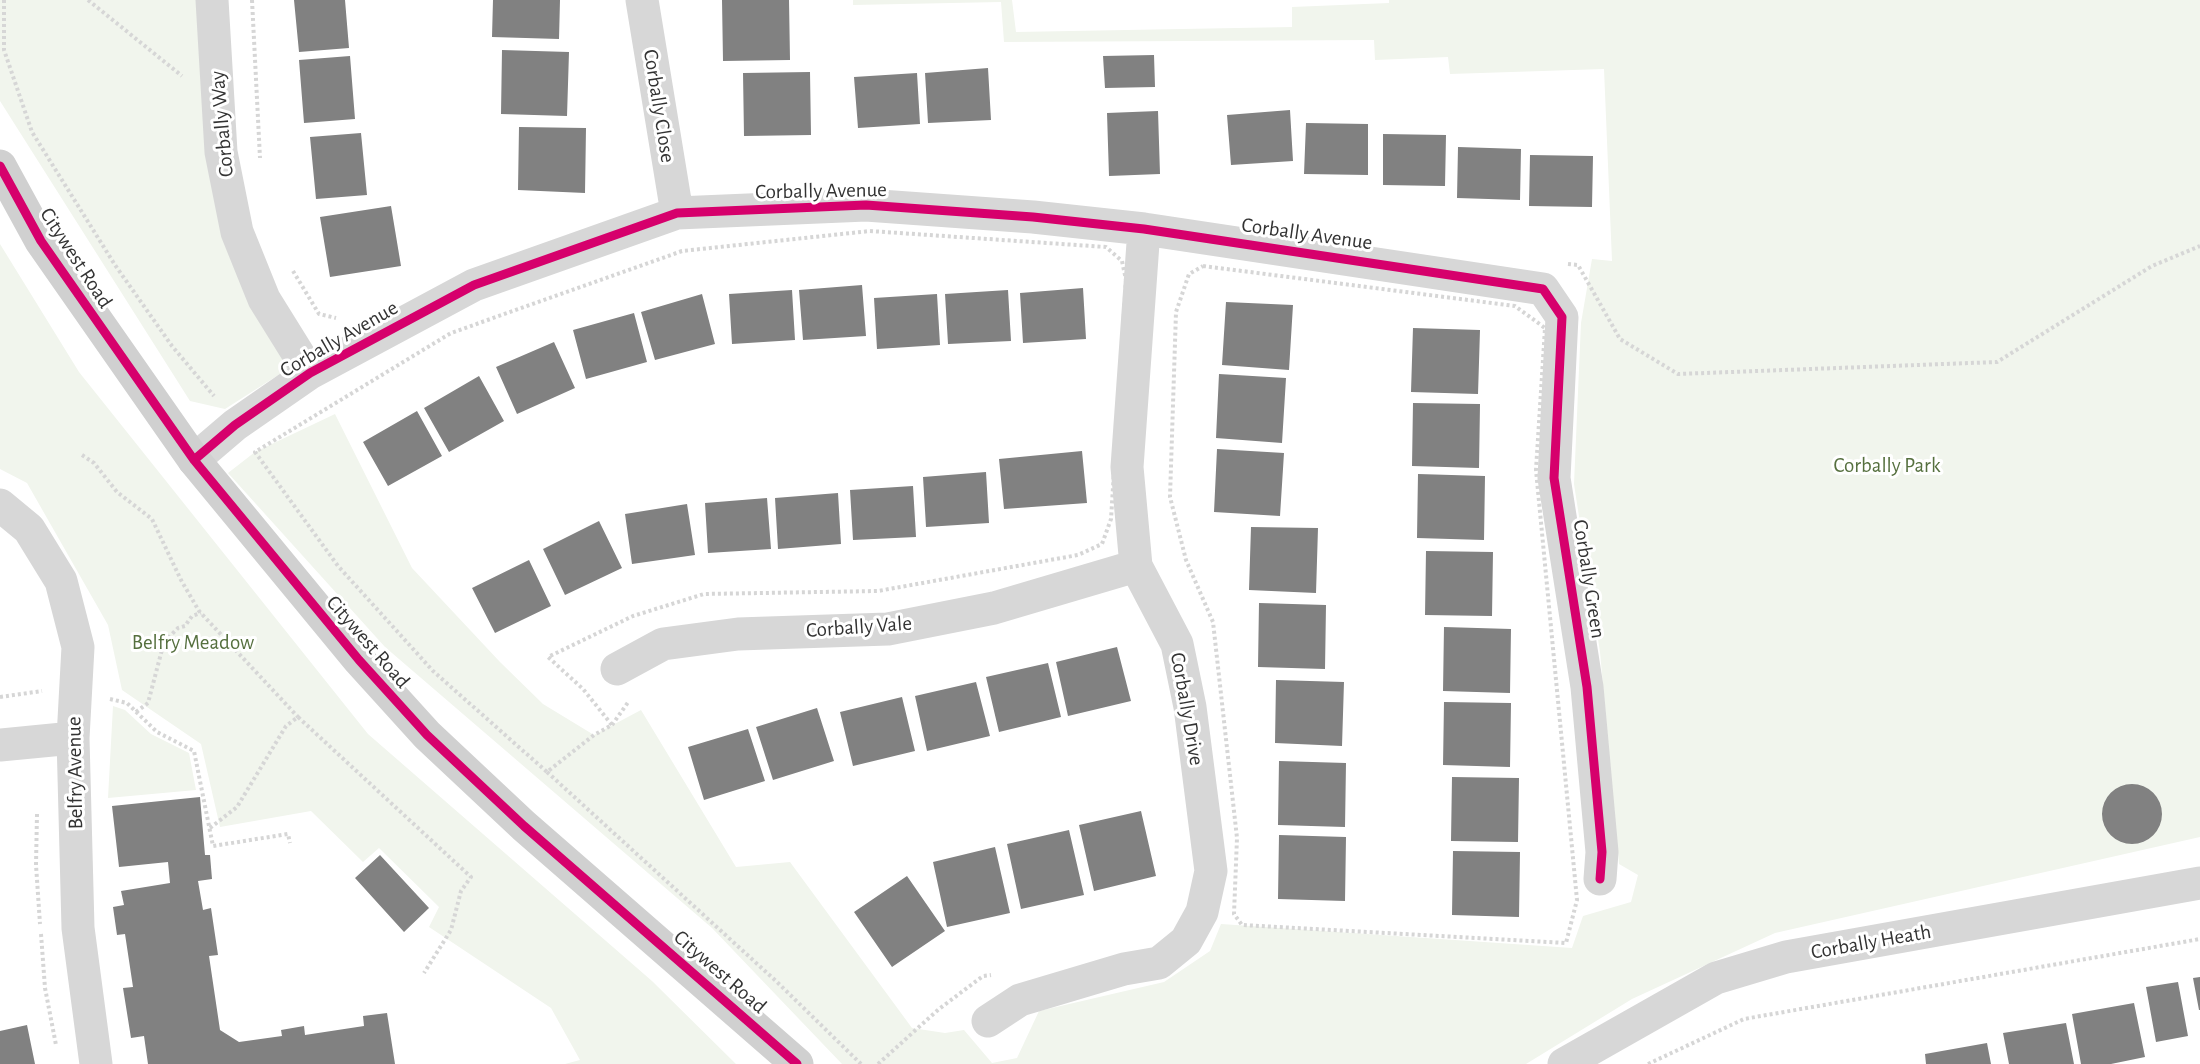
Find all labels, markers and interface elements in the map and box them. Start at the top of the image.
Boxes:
street label: Corbally Close [638,47,680,165]
street label: Corbally Way [205,70,239,178]
street label: Corbally Avenue [755,177,887,205]
street label: Citywest Road [34,203,118,313]
street label: Corbally Avenue [1240,212,1374,256]
street label: Corbally Avenue [276,295,402,383]
park label: Corbally Park [1834,453,1940,479]
street label: Corbally Green [1567,518,1611,640]
street label: Citywest Road [321,590,415,694]
street label: Corbally Vale [805,611,913,643]
park label: Belfry Meadow [132,630,254,656]
street label: Corbally Drive [1165,650,1209,768]
street label: Belfry Avenue [61,716,89,830]
street label: Corbally Heath [1809,919,1933,965]
street label: Citywest Road [668,925,772,1019]

